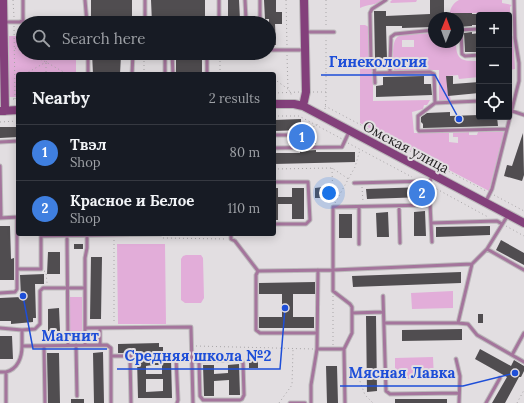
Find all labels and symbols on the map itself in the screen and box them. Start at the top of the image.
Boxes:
north arrow [428,12,464,48]
callout: Гинекология [321,48,435,75]
text: Гинекология [329,52,427,71]
street label: Омская улица [360,117,452,177]
pin: 1 [289,122,315,152]
pin: 2 [409,178,435,208]
your location [319,183,339,203]
callout: Магнит [33,322,107,349]
text: Магнит [41,326,99,345]
callout: Средняя школа №2 [117,342,280,369]
text: Средняя школа №2 [124,346,272,365]
callout: Мясная Лавка [340,359,463,386]
text: Мясная Лавка [349,363,456,382]

